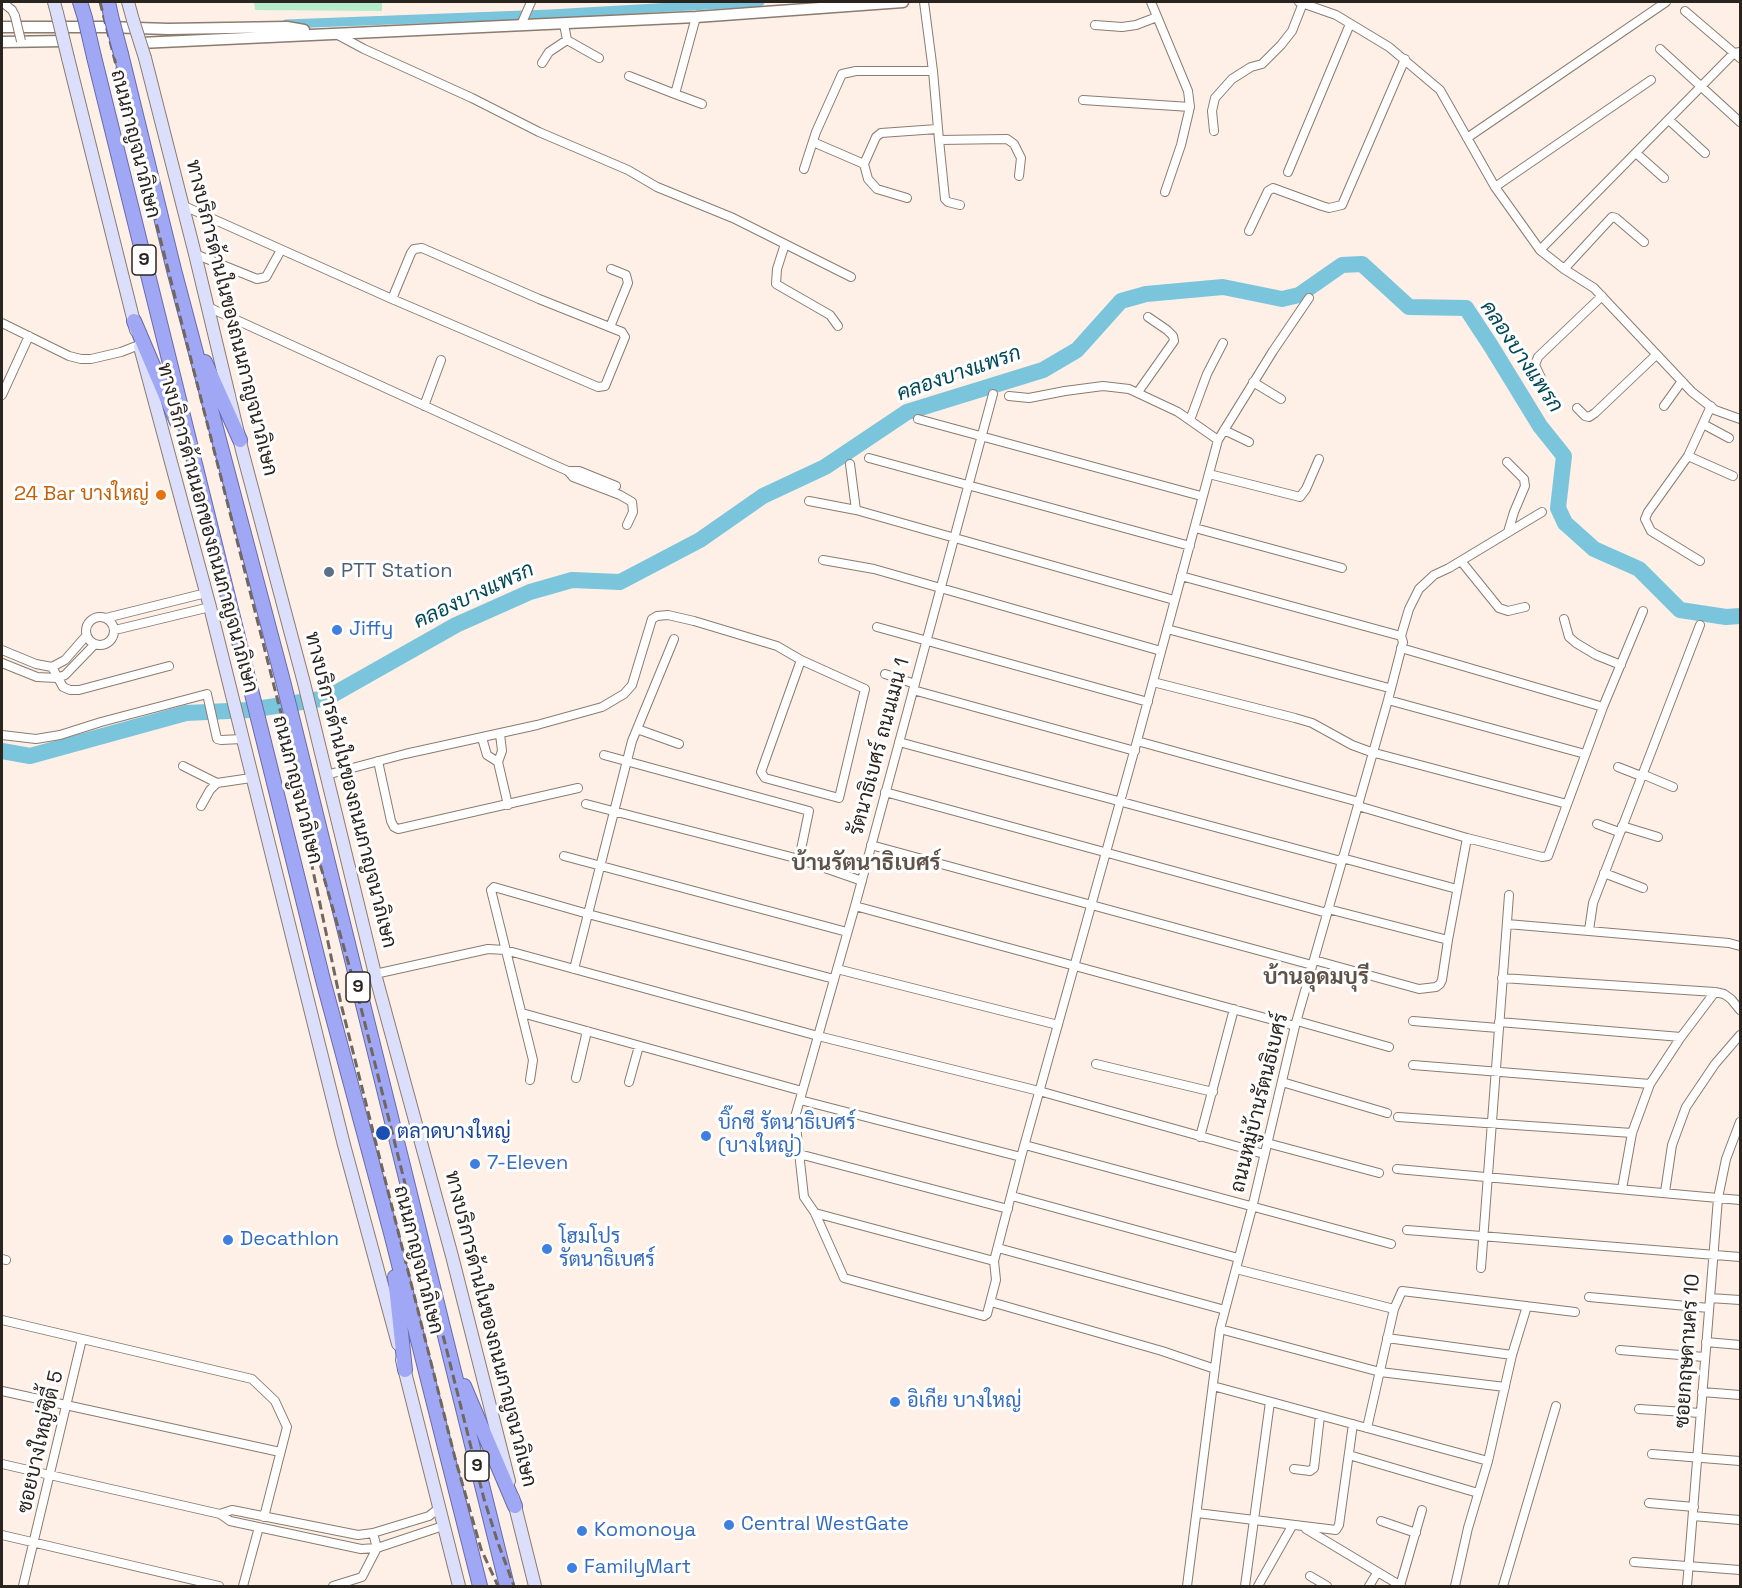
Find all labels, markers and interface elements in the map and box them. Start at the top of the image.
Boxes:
street label: ถนนกาญจนาภิเษก [105,67,165,221]
street label: ทางบริการด้านในของถนนกาญจนาภิเษก [180,158,282,478]
road number: 9 [132,245,156,275]
water label: คลองบางแพรก [1474,296,1568,418]
water label: คลองบางแพรก [894,341,1024,407]
street label: ทางบริการด้านนอกของถนนกาญจนาภิเษก [151,360,263,696]
place label: 24 Bar บางใหญ่ [14,483,149,507]
marker: 24 Bar บางใหญ่ [154,488,168,502]
water label: คลองบางแพรก [410,557,538,635]
place label: PTT Station [341,560,453,584]
marker: PTT Station [322,565,336,579]
place label: Jiffy [349,618,393,642]
marker: Jiffy [330,623,344,637]
street label: ทางบริการด้านในของถนนกาญจนาภิเษก [299,630,401,950]
street label: รัตนาธิเบศร์ ถนนเมน 1 [845,656,915,838]
street label: ถนนกาญจนาภิเษก [267,713,327,867]
district label: บ้านรัตนาธิเบศร์ [791,851,941,877]
district label: บ้านอุดมบุรี [1263,965,1369,991]
road number: 9 [346,972,370,1002]
street label: ถนนหมู่บ้านรัตนธิเบศร์ [1226,1011,1294,1195]
place label: บิ๊กซี รัตนาธิเบศร์ (บางใหญ่) [718,1112,856,1159]
place label: ตลาดบางใหญ่ [397,1121,511,1145]
marker: ตลาดบางใหญ่ [374,1124,392,1142]
marker: บิ๊กซี รัตนาธิเบศร์ (บางใหญ่) [699,1129,713,1143]
place label: 7-Eleven [487,1152,568,1176]
marker: 7-Eleven [468,1157,482,1171]
street label: ทางบริการด้านในของถนนกาญจนาภิเษก [439,1169,541,1489]
street label: ถนนกาญจนาภิเษก [388,1183,448,1337]
place label: โฮมโปร รัตนาธิเบศร์ [559,1226,655,1273]
place label: Decathlon [240,1228,339,1252]
marker: Decathlon [221,1233,235,1247]
marker: โฮมโปร รัตนาธิเบศร์ [540,1242,554,1256]
street label: ซอยกฤษดานคร 10 [1671,1273,1705,1429]
street label: ซอยบางใหญ่ซิตี้ 5 [13,1368,69,1516]
place label: อิเกีย บางใหญ่ [907,1390,1022,1414]
marker: อิเกีย บางใหญ่ [888,1395,902,1409]
road number: 9 [465,1451,489,1481]
place label: Central WestGate [741,1513,909,1537]
marker: Central WestGate [722,1518,736,1532]
place label: Komonoya [594,1519,696,1543]
marker: Komonoya [575,1524,589,1538]
place label: FamilyMart [584,1556,691,1580]
marker: FamilyMart [565,1561,579,1575]

